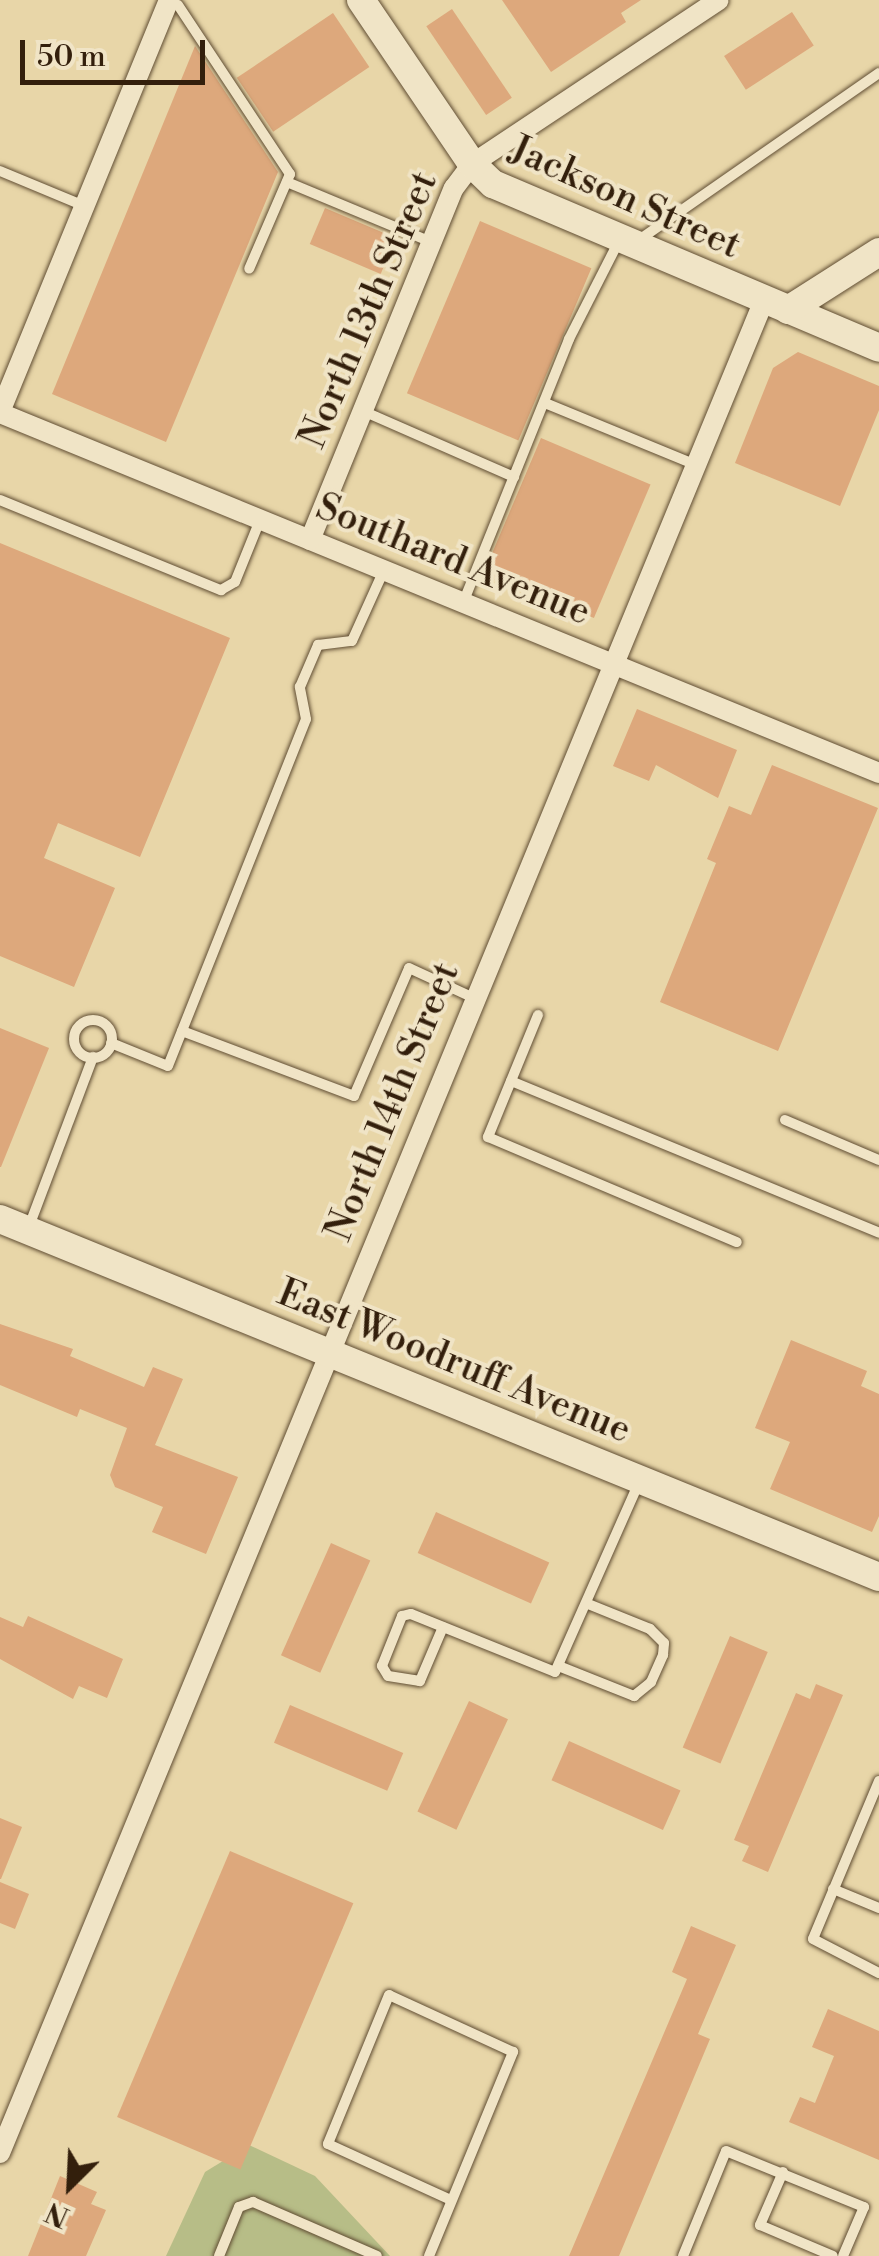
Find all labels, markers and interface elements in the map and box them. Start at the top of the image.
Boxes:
scale bar [25,20,210,82]
text: 50 m [37,38,106,76]
street label: Jackson Street [503,127,747,269]
street label: North 13th Street [290,165,448,455]
street label: Southard Avenue [309,484,597,636]
street label: North 14th Street [316,956,470,1248]
street label: East Woodruff Avenue [271,1270,637,1454]
north arrow [20,2136,120,2236]
text: N [40,2193,75,2234]

